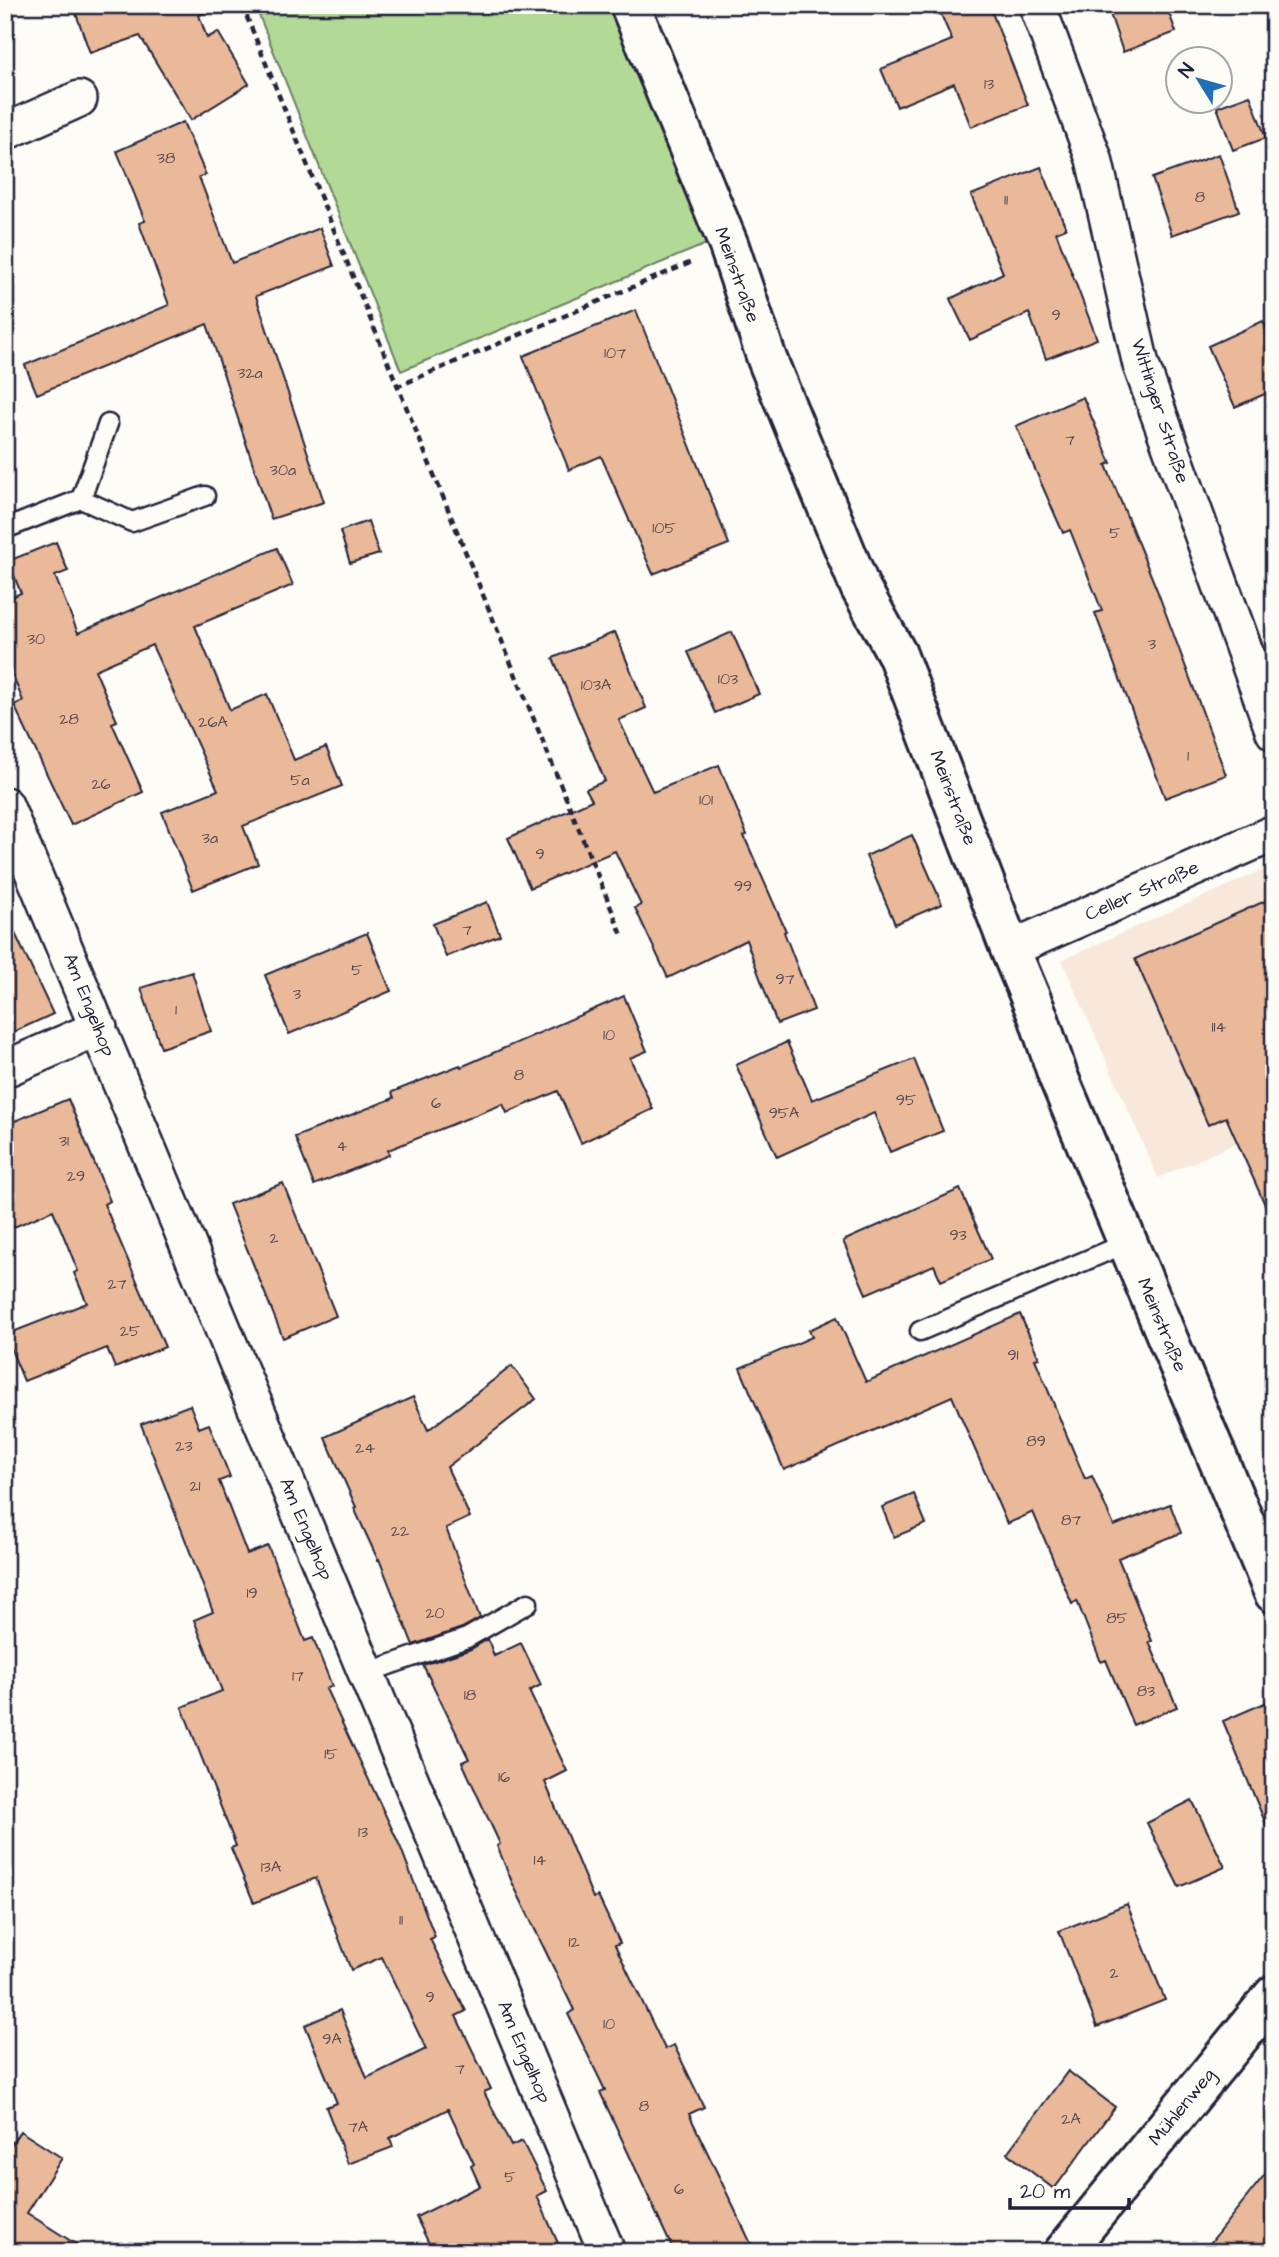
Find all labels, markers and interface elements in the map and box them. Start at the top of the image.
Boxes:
north arrow [1164,46,1234,116]
text: N [1172,58,1201,84]
house number: 13 [984,73,994,95]
house number: 38 [157,147,175,169]
house number: 8 [1195,186,1205,208]
house number: 11 [1004,189,1008,211]
street label: Meinstraße [707,224,767,326]
house number: 9 [1051,304,1061,326]
street label: Wittinger Straße [1123,335,1196,487]
house number: 107 [604,342,626,364]
house number: 32a [237,362,263,384]
house number: 7 [1065,429,1075,451]
house number: 30a [270,459,296,481]
house number: 105 [652,517,676,539]
house number: 5 [1109,522,1121,544]
house number: 30 [27,628,45,650]
house number: 3 [1148,633,1156,655]
house number: 103 [718,668,738,690]
house number: 103A [581,674,611,696]
house number: 28 [59,708,79,730]
house number: 26A [198,711,228,733]
house number: 1 [1187,745,1189,767]
street label: Meinstraße [923,747,983,849]
house number: 5a [290,769,310,791]
house number: 26 [91,773,111,795]
house number: 101 [699,789,713,811]
house number: 3a [202,827,218,849]
house number: 9 [535,843,545,865]
street label: Celler Straße [1081,854,1203,928]
house number: 99 [734,875,752,897]
house number: 7 [462,919,472,941]
street label: Am Engelhop [55,949,122,1061]
house number: 5 [351,959,363,981]
house number: 97 [776,968,795,990]
house number: 3 [293,983,301,1005]
house number: 1 [175,999,177,1021]
house number: 114 [1212,1016,1227,1038]
house number: 10 [603,1024,615,1046]
house number: 8 [514,1064,524,1086]
house number: 95 [896,1089,917,1111]
house number: 6 [431,1092,441,1114]
house number: 95A [769,1102,799,1124]
house number: 31 [59,1130,69,1152]
house number: 4 [337,1135,348,1157]
house number: 29 [67,1165,85,1187]
house number: 93 [949,1224,967,1246]
house number: 2 [269,1227,279,1249]
house number: 27 [108,1273,127,1295]
street label: Meinstraße [1130,1274,1194,1376]
house number: 25 [120,1320,141,1342]
house number: 91 [1007,1344,1019,1366]
house number: 89 [1026,1430,1046,1452]
house number: 23 [175,1435,193,1457]
house number: 24 [355,1437,375,1459]
street label: Am Engelhop [271,1474,340,1585]
house number: 21 [189,1475,201,1497]
house number: 87 [1061,1509,1081,1531]
house number: 22 [391,1520,409,1542]
house number: 19 [246,1582,258,1604]
house number: 20 [425,1602,445,1624]
house number: 85 [1106,1607,1129,1629]
house number: 17 [292,1665,304,1687]
house number: 83 [1137,1680,1155,1702]
house number: 18 [464,1684,476,1706]
house number: 15 [324,1743,338,1765]
house number: 16 [498,1766,510,1788]
house number: 13 [358,1821,368,1843]
house number: 14 [534,1849,547,1871]
house number: 13A [261,1856,281,1878]
house number: 11 [399,1909,403,1931]
house number: 12 [568,1931,580,1953]
house number: 2 [1109,1962,1119,1984]
house number: 9 [425,1986,435,2008]
street label: Am Engelhop [489,1997,558,2108]
house number: 10 [603,2013,615,2035]
house number: 9A [322,2028,342,2050]
house number: 7 [455,2058,465,2080]
street label: Mühlenweg [1142,2062,1223,2152]
house number: 8 [639,2095,649,2117]
house number: 2A [1061,2108,1081,2130]
house number: 7A [348,2116,368,2138]
house number: 5 [504,2166,516,2188]
scale bar [1010,2166,1128,2210]
text: 20 m [1020,2177,1071,2206]
house number: 6 [674,2178,684,2200]

